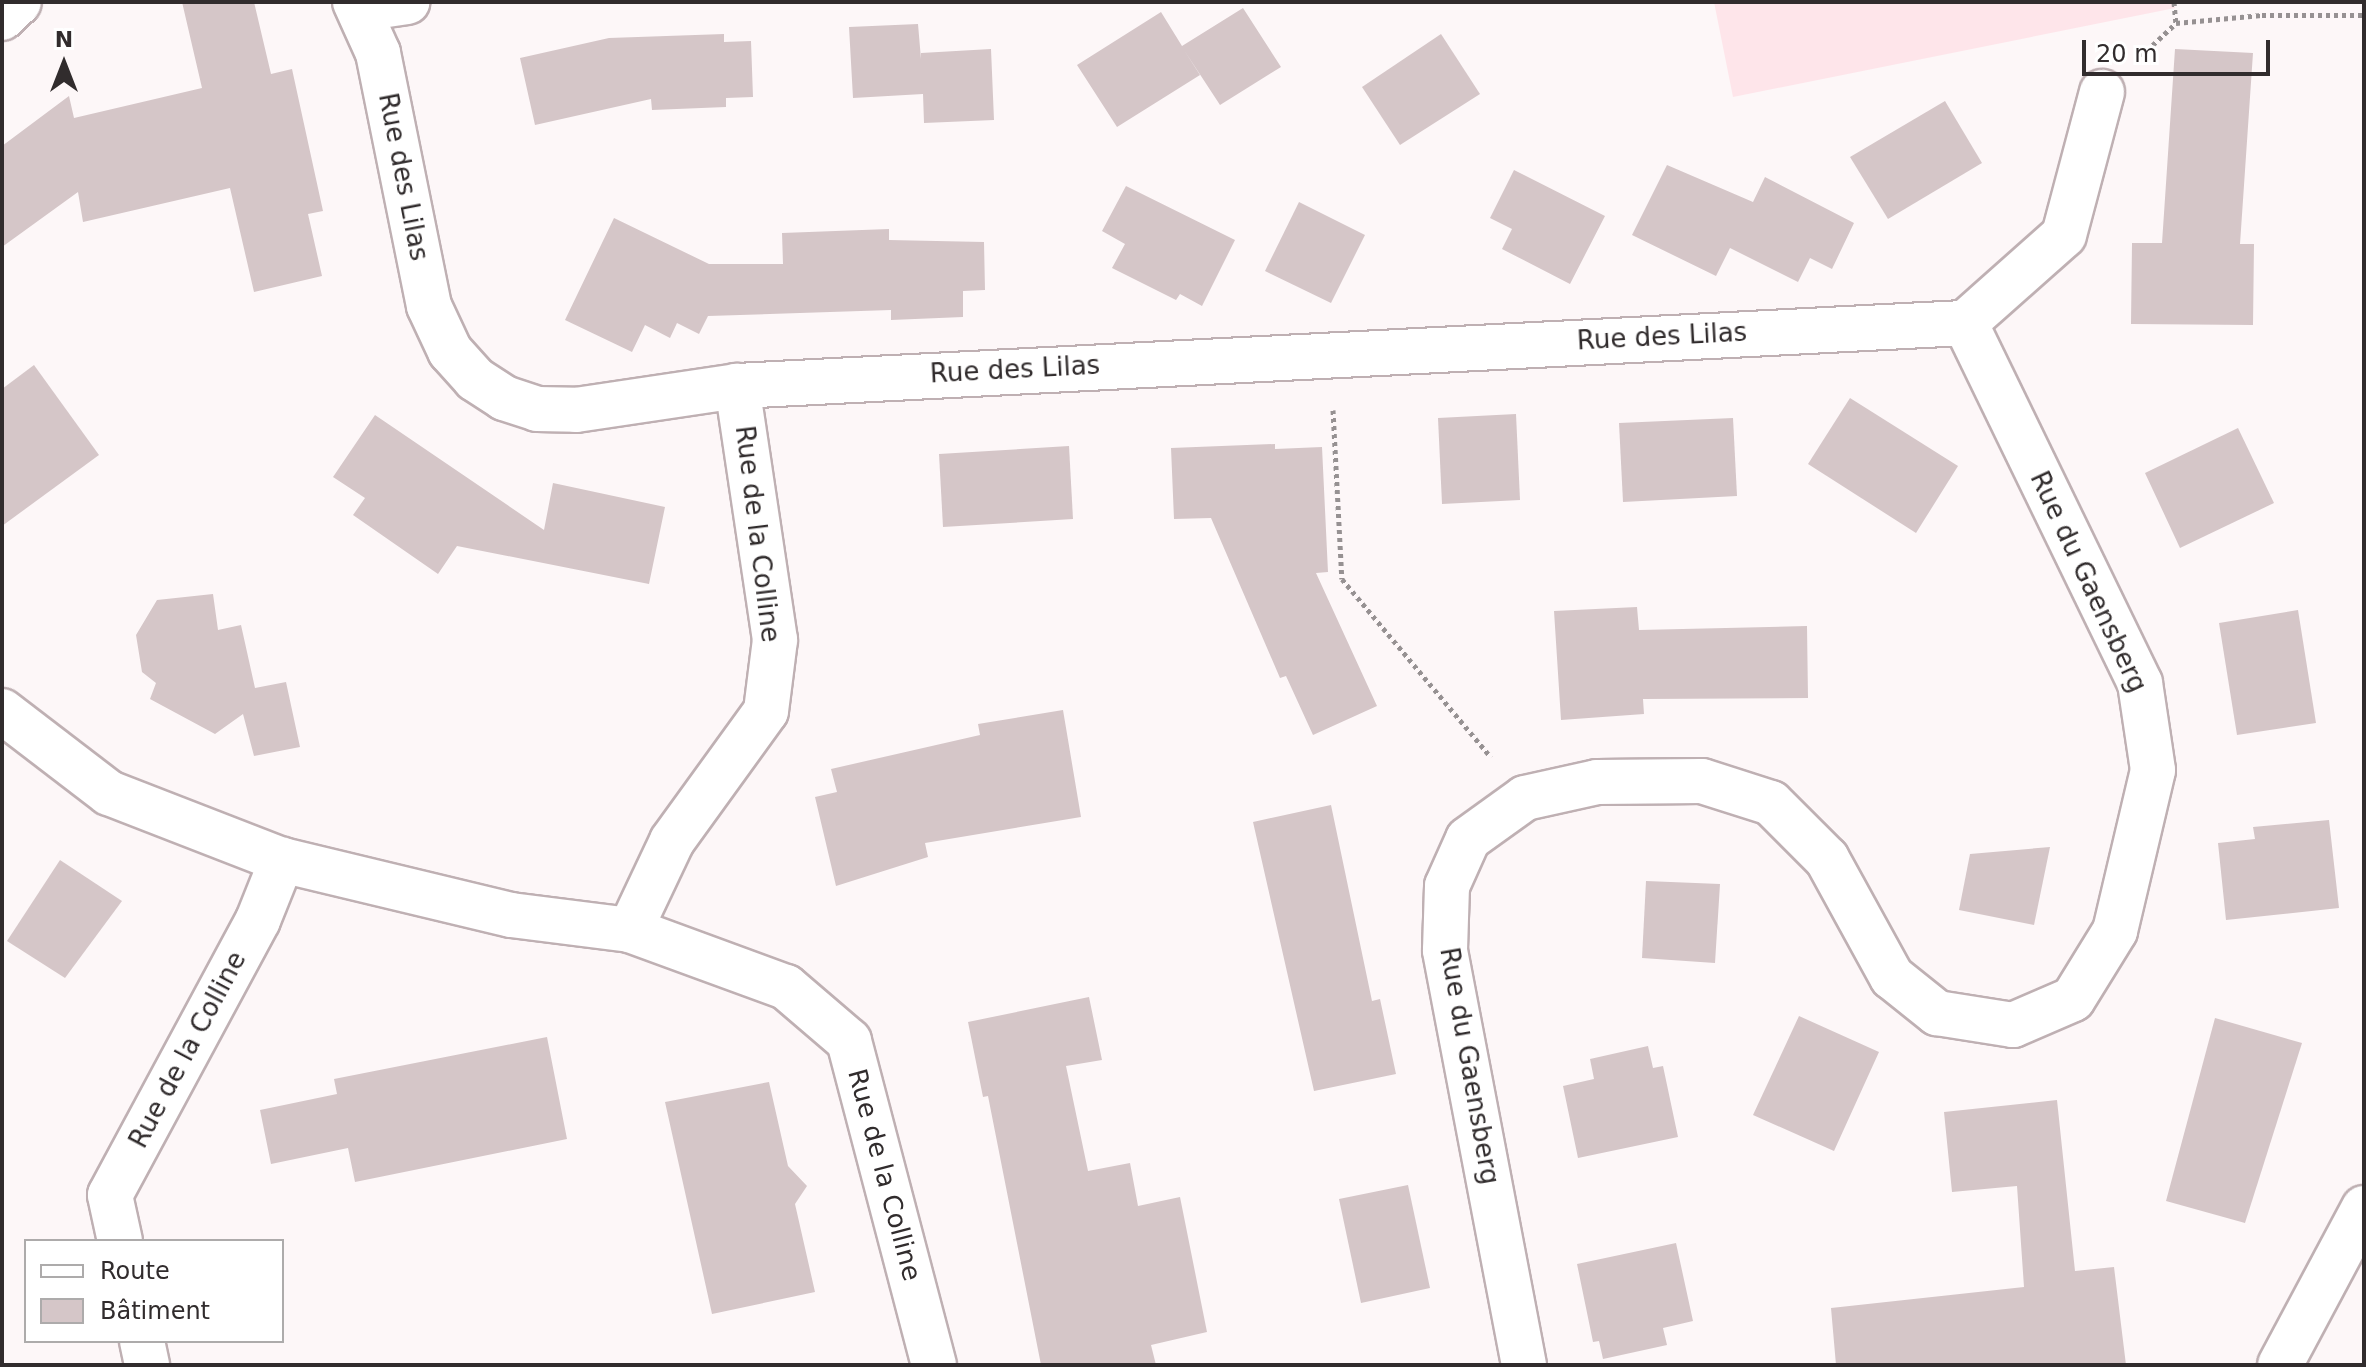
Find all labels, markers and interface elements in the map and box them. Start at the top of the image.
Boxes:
north arrow [24,24,104,104]
scale bar [2086,24,2274,74]
text: N [55,27,73,52]
text: 20 m [2096,40,2158,68]
street label: Rue des Lilas [371,90,435,264]
street label: Rue des Lilas [1576,317,1748,357]
street label: Rue des Lilas [929,350,1101,390]
street label: Rue de la Colline [728,424,786,644]
street label: Rue du Gaensberg [2023,467,2153,697]
street label: Rue du Gaensberg [1433,945,1505,1187]
street label: Rue de la Colline [123,946,253,1154]
street label: Rue de la Colline [841,1066,927,1284]
legend [24,1239,284,1343]
text: Route [100,1257,170,1285]
text: Bâtiment [100,1297,210,1325]

